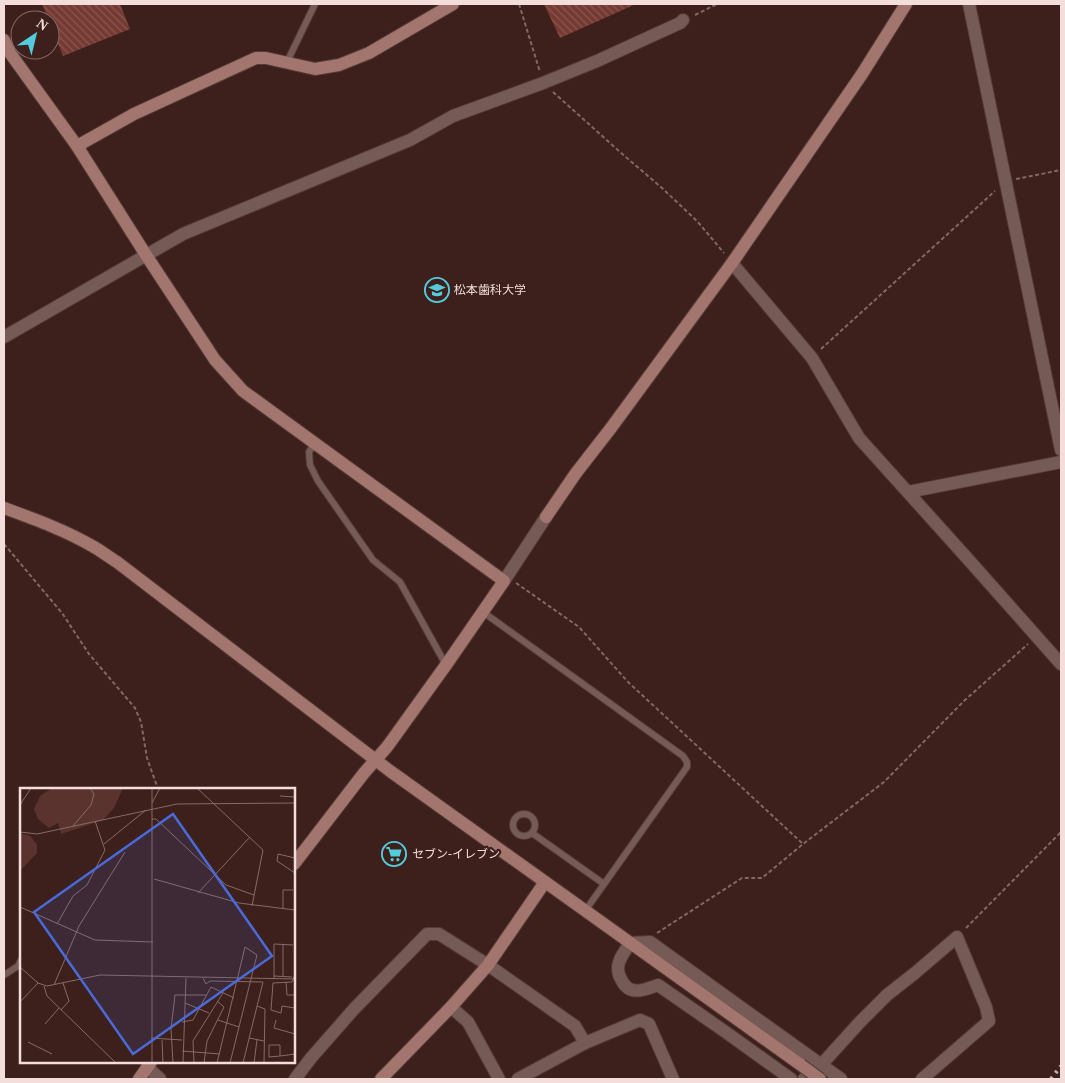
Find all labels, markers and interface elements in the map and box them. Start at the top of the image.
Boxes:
north arrow [10,10,60,60]
text: N [34,16,51,34]
school or university icon: 松本歯科大学 [424,277,450,303]
place label: 松本歯科大学 [454,283,526,297]
inset map [20,788,295,1063]
supermarket icon: セブン-イレブン [381,841,407,867]
place label: セブン-イレブン [412,847,500,861]

